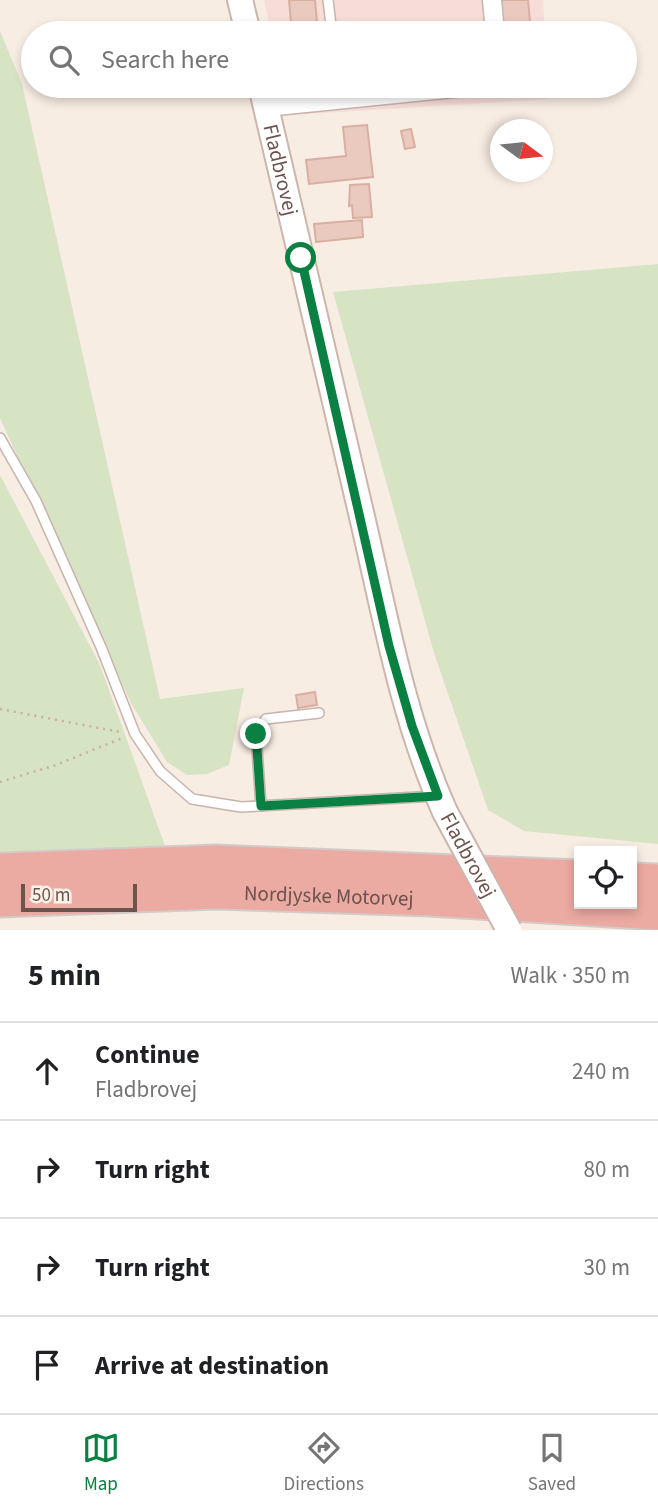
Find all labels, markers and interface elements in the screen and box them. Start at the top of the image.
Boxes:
search box [21,21,637,98]
icon: search [45,41,83,79]
text: Search here [101,41,229,78]
north arrow [490,119,553,182]
street label: Fladbrovej [255,121,306,219]
route start [285,242,316,273]
route end [240,718,271,749]
street label: Fladbrovej [433,807,504,903]
map controls [574,846,637,909]
button: locate [574,846,637,909]
street label: Nordjyske Motorvej [243,878,414,913]
scale bar [21,881,136,913]
text: 50 m [32,882,70,909]
text: 5 min [28,954,101,997]
text: Walk · 350 m [511,959,630,992]
text: Continue [95,1036,200,1073]
icon: ahead [28,1052,66,1090]
text: 240 m [572,1055,630,1088]
text: Fladbrovej [95,1073,197,1106]
icon: right [28,1150,66,1188]
text: Turn right [95,1151,210,1188]
text: 80 m [583,1153,630,1186]
icon: right [28,1248,66,1286]
text: Turn right [95,1249,210,1286]
text: 30 m [583,1251,630,1284]
icon: arrive [28,1346,66,1384]
text: Arrive at destination [95,1347,329,1384]
tab: Map [82,1429,120,1498]
tab: Directions [284,1429,364,1498]
tab: Saved [528,1429,576,1498]

